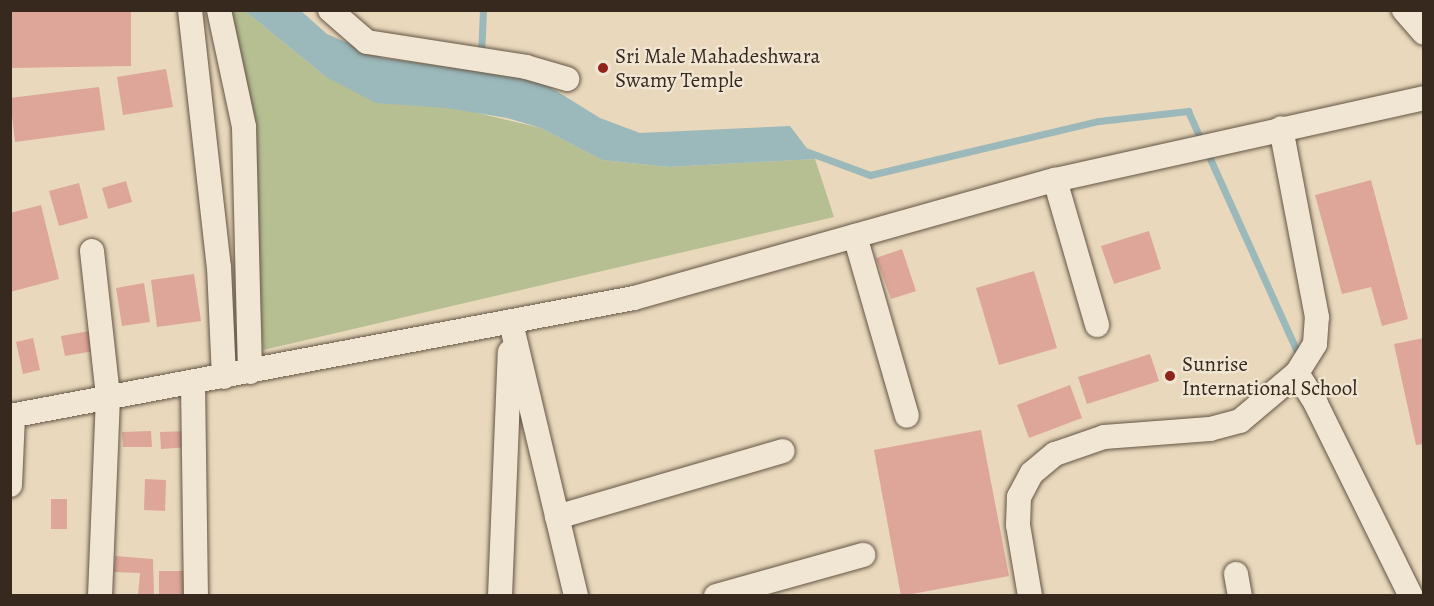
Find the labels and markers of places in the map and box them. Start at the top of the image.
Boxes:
place label: Sri Male Mahadeshwara Swamy Temple [615,43,820,93]
marker: Sri Male Mahadeshwara Swamy Temple [596,61,610,75]
place label: Sunrise International School [1182,351,1357,401]
marker: Sunrise International School [1163,369,1177,383]

